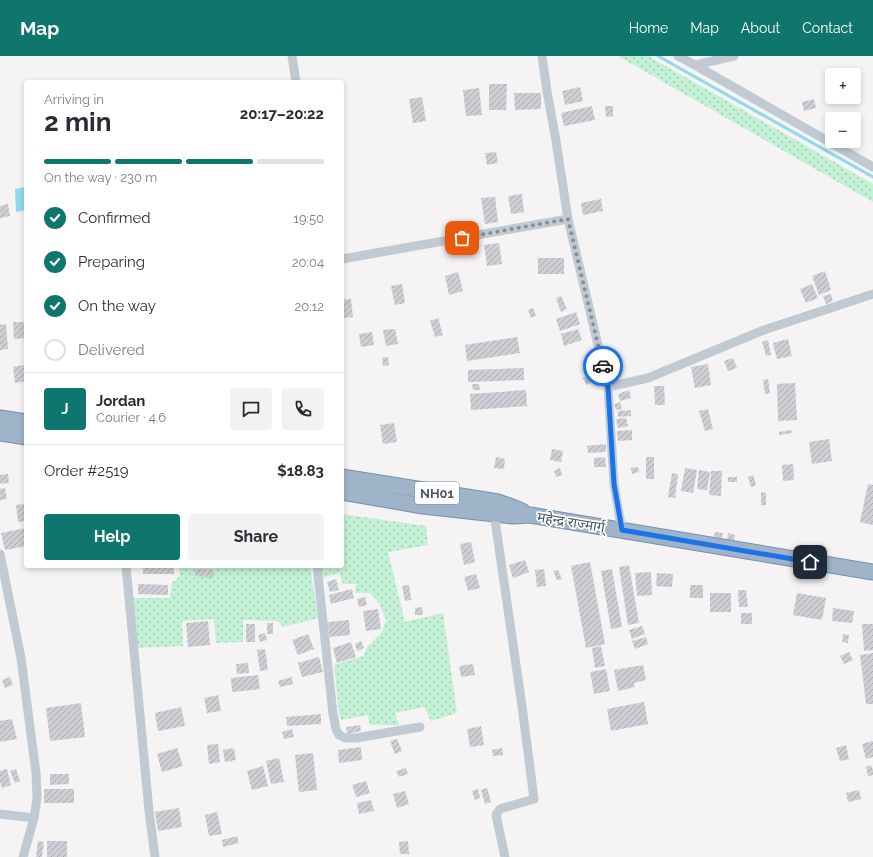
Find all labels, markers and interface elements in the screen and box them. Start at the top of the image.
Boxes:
text: Map [20,17,59,39]
text: Home [629,20,668,36]
text: Map [690,20,719,36]
text: About [741,20,780,36]
text: Contact [802,20,853,36]
map controls [825,68,861,148]
button: + [825,68,861,104]
text: Arriving in [44,92,104,107]
text: 20:17–20:22 [240,105,324,123]
text: 2 min [44,107,111,137]
button: − [825,112,861,148]
text: On the way · 230 m [44,170,157,185]
icon: check [44,207,66,229]
text: Confirmed [78,209,151,227]
text: 19:50 [293,211,324,226]
pin [445,221,479,255]
icon: bag [451,227,473,249]
icon: check [44,251,66,273]
text: Preparing [78,253,145,271]
text: 20:04 [292,255,324,270]
icon: check [44,295,66,317]
text: On the way [78,297,156,315]
text: 20:12 [294,299,324,314]
text: Delivered [78,341,145,359]
courier [583,346,623,386]
icon: car [592,355,614,377]
button: chat [230,388,272,430]
button: phone [282,388,324,430]
text: Jordan [96,392,145,410]
text: J [61,400,69,418]
text: Courier · 4.6 [96,410,166,425]
text: Order #2519 [44,462,129,480]
text: $18.83 [277,462,324,480]
road number: NH01 [415,482,459,504]
street label: महेन्द्र राज्मार्ग् [536,508,608,538]
button: Help [44,514,180,560]
button: Share [188,514,324,560]
pin [793,545,827,579]
icon: home [799,551,821,573]

